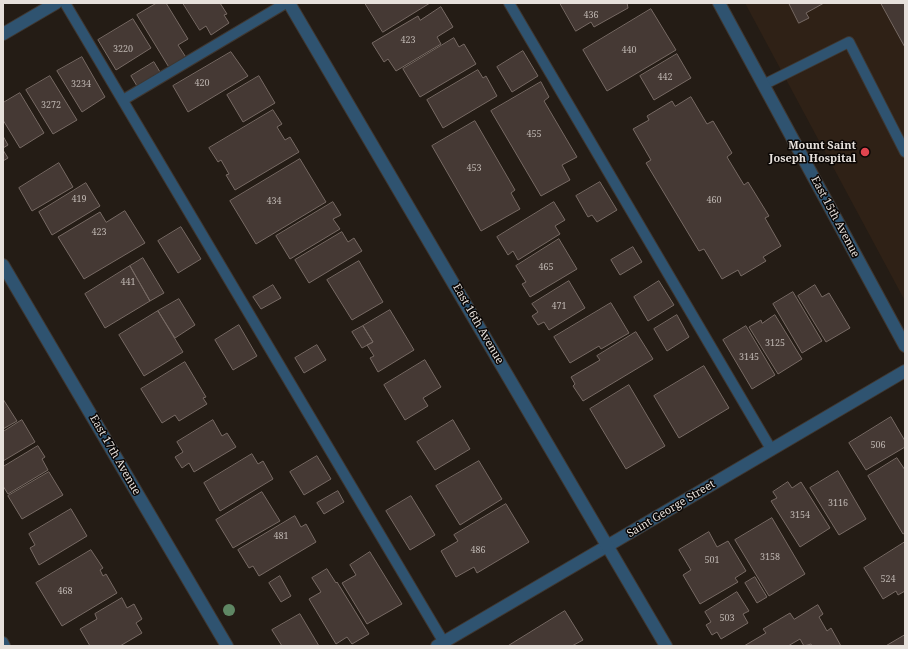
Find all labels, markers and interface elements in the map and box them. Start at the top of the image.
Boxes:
house number: 436 [583,10,599,20]
house number: 423 [400,35,416,45]
house number: 3220 [113,44,133,54]
house number: 440 [621,45,637,55]
house number: 442 [657,72,673,82]
house number: 420 [194,78,210,88]
house number: 3234 [71,79,91,89]
house number: 3272 [41,100,61,110]
house number: 455 [526,129,542,139]
place label: Mount Saint Joseph Hospital [769,139,856,165]
marker: Mount Saint Joseph Hospital [859,146,871,158]
house number: 453 [466,163,482,173]
street label: East 15th Avenue [808,174,862,260]
house number: 419 [71,194,87,204]
house number: 460 [706,195,722,205]
house number: 434 [266,196,282,206]
house number: 423 [91,227,107,237]
house number: 465 [538,262,554,272]
house number: 441 [120,277,136,287]
street label: East 16th Avenue [450,282,506,366]
house number: 471 [551,301,567,311]
house number: 3125 [765,338,785,348]
house number: 3145 [739,352,759,362]
street label: East 17th Avenue [87,413,143,497]
house number: 506 [870,440,886,450]
street label: Saint George Street [625,478,717,540]
house number: 3116 [828,498,848,508]
house number: 3154 [790,510,810,520]
house number: 481 [273,531,289,541]
house number: 486 [470,545,486,555]
house number: 3158 [760,552,780,562]
house number: 501 [704,555,720,565]
house number: 524 [880,574,896,584]
house number: 468 [57,586,73,596]
house number: 503 [719,613,735,623]

